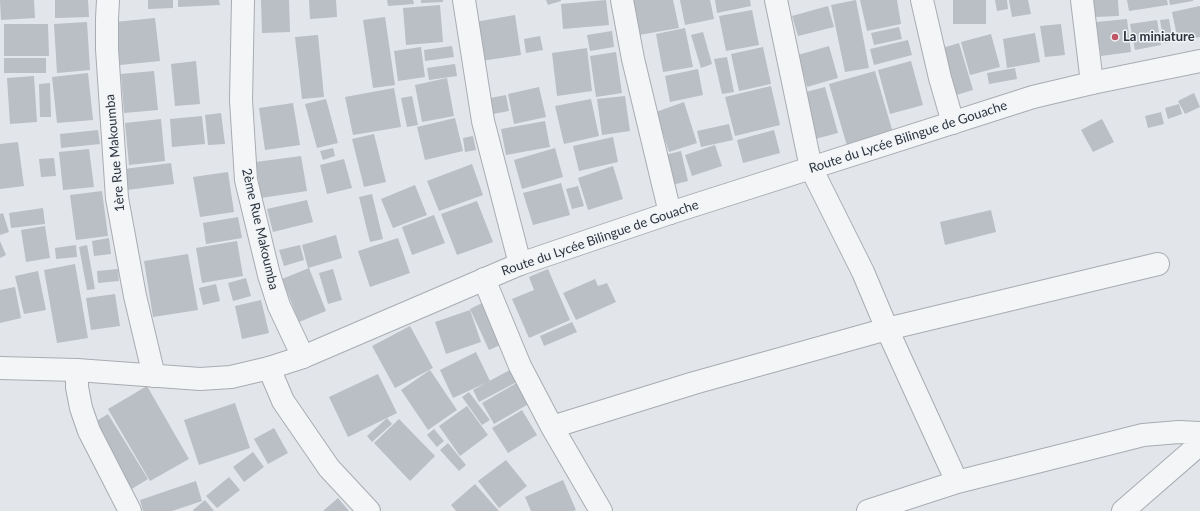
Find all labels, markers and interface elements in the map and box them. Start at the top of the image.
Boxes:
place label: La miniature [1123,29,1195,45]
marker: La miniature [1110,32,1120,42]
street label: 1ère Rue Makoumba [102,94,128,212]
street label: Route du Lycée Bilingue de Gouache [807,98,1009,176]
street label: 2ème Rue Makoumba [238,167,282,291]
street label: Route du Lycée Bilingue de Gouache [499,197,701,279]

